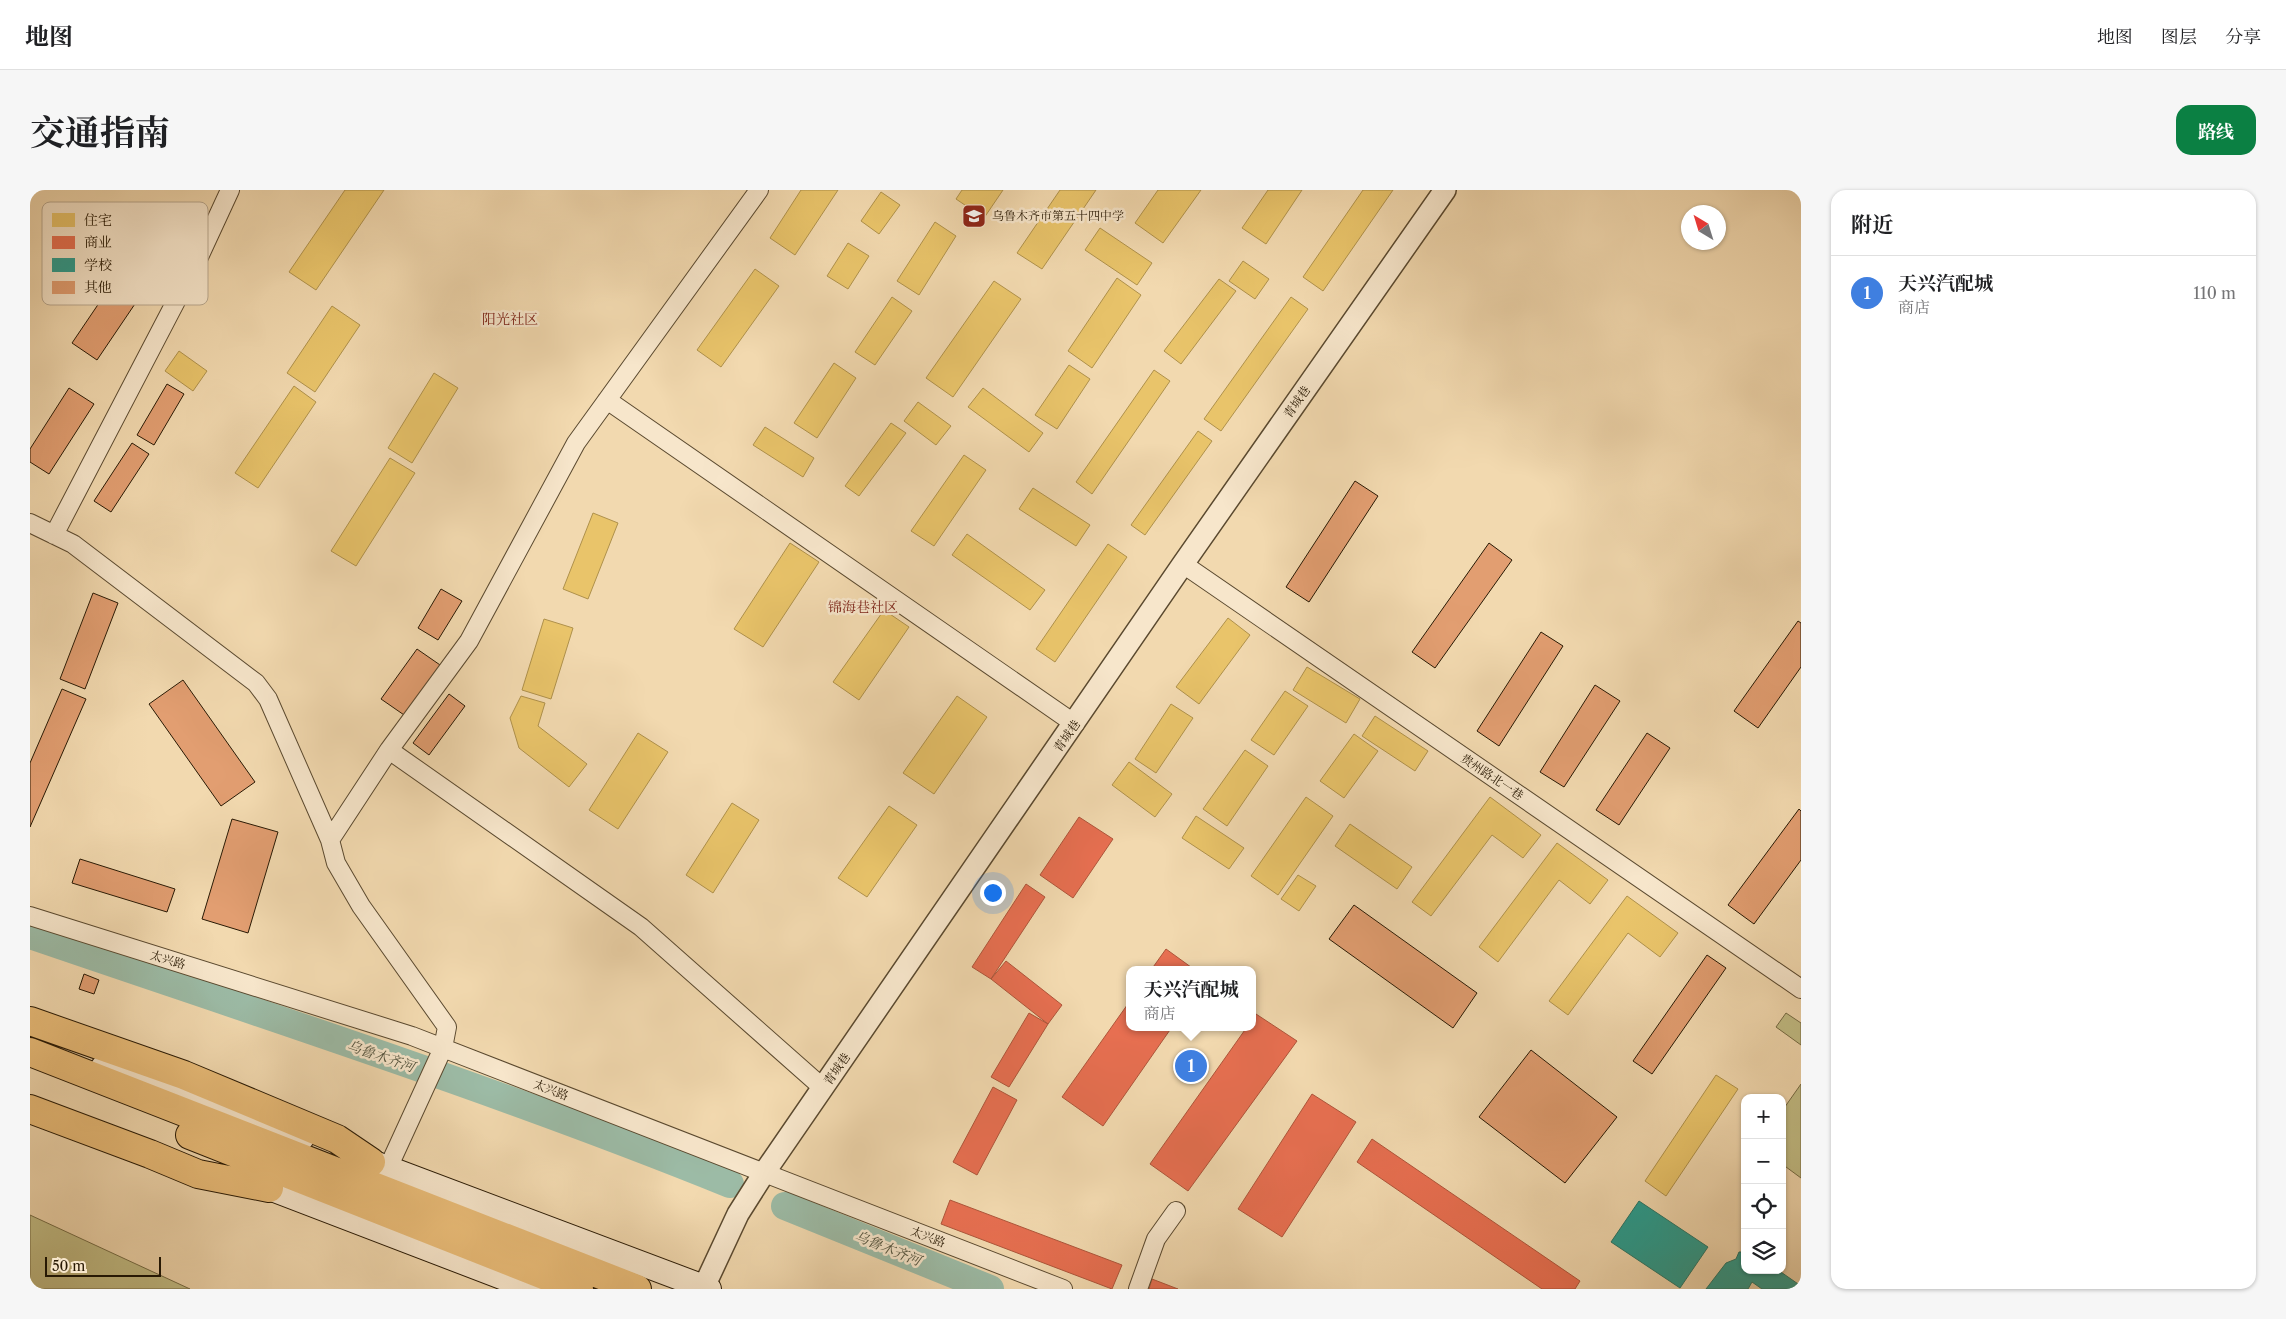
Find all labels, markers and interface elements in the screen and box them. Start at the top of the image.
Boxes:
text: 地图 [25,22,73,51]
text: 地图 [2097,26,2133,48]
text: 图层 [2161,26,2197,48]
text: 分享 [2225,26,2261,48]
button: 路线 [2176,105,2256,155]
text: 交通指南 [30,111,170,154]
legend [42,202,208,305]
school or university icon: 乌鲁木齐市第五十四中学 [961,203,987,229]
north arrow [1681,205,1726,250]
place label: 乌鲁木齐市第五十四中学 [992,208,1124,223]
text: 住宅 [84,211,112,229]
text: 附近 [1851,212,1893,237]
text: 商业 [84,233,112,251]
text: 学校 [84,256,112,274]
text: 天兴汽配城 [1898,272,1993,295]
text: 其他 [84,278,112,296]
text: 1 [1863,283,1871,303]
text: 110 m [2193,283,2236,303]
text: 商店 [1898,297,1930,317]
district label: 阳光社区 [482,310,538,328]
street label: 青城巷 [1280,383,1313,421]
district label: 锦海巷社区 [828,598,898,616]
street label: 青城巷 [1050,717,1083,755]
street label: 贵州路北一巷 [1458,750,1526,803]
your location [980,880,1006,906]
street label: 太兴路 [149,947,188,972]
popup [1126,966,1256,1031]
text: 天兴汽配城 [1143,978,1239,1001]
text: 商店 [1143,1003,1176,1023]
water label: 乌鲁木齐河 [345,1036,420,1077]
pin: 1 [1175,1047,1207,1085]
street label: 青城巷 [820,1050,853,1088]
street label: 太兴路 [532,1076,571,1103]
map controls [1741,1094,1786,1274]
button: + [1741,1094,1786,1139]
button: − [1741,1139,1786,1184]
button: locate [1741,1184,1786,1229]
street label: 太兴路 [909,1223,948,1250]
water label: 乌鲁木齐河 [852,1227,927,1271]
button: layers [1741,1229,1786,1274]
scale bar [45,1254,161,1277]
text: 50 m [52,1257,85,1275]

